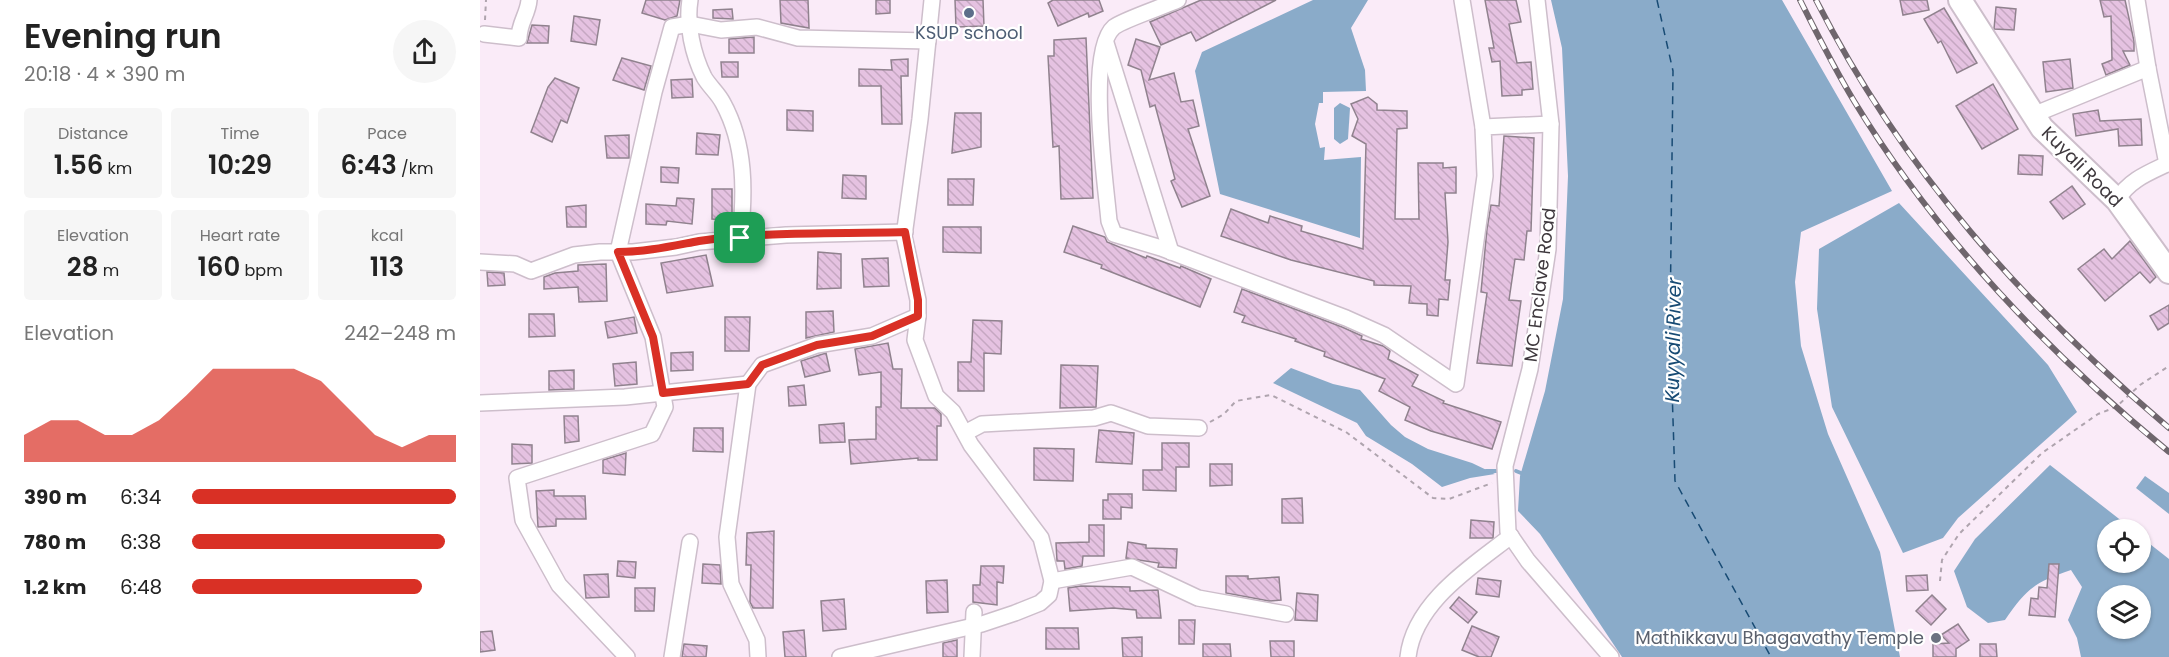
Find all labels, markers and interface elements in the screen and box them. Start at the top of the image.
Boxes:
marker: KSUP school [962,6,976,20]
text: Evening run [24,13,222,60]
button: share [393,20,456,83]
place label: KSUP school [915,20,1023,45]
text: 20:18 · 4 × 390 m [24,60,185,88]
street label: Kuyali Road [2036,121,2128,213]
text: Distance [58,122,128,145]
text: Time [221,122,260,145]
text: Pace [367,122,407,145]
text: 1.56 [54,147,103,183]
text: 10:29 [208,147,272,183]
text: 6:43 [341,147,397,183]
text: km [103,157,132,180]
text: /km [397,157,433,180]
street label: MC Enclave Road [1518,206,1561,364]
pin [714,212,765,263]
icon: arrive [723,221,756,254]
text: Elevation [57,224,129,247]
text: Heart rate [200,224,280,247]
text: kcal [371,224,403,247]
text: 28 [67,249,98,285]
text: 160 [197,249,240,285]
text: 113 [370,249,404,285]
text: m [98,259,119,282]
text: bpm [240,259,283,282]
water label: Kuyyali River [1658,277,1688,403]
text: Elevation [24,319,114,347]
text: 242–248 m [344,319,456,347]
text: 390 m [24,483,87,511]
text: 6:34 [120,483,161,511]
map controls [2097,519,2151,639]
button: locate [2097,519,2151,573]
text: 780 m [24,528,86,556]
text: 6:38 [120,528,161,556]
text: 1.2 km [24,573,86,601]
text: 6:48 [120,573,162,601]
button: layers [2097,585,2151,639]
place label: Mathikkavu Bhagavathy Temple [1635,625,1924,650]
marker: Mathikkavu Bhagavathy Temple [1929,631,1943,645]

